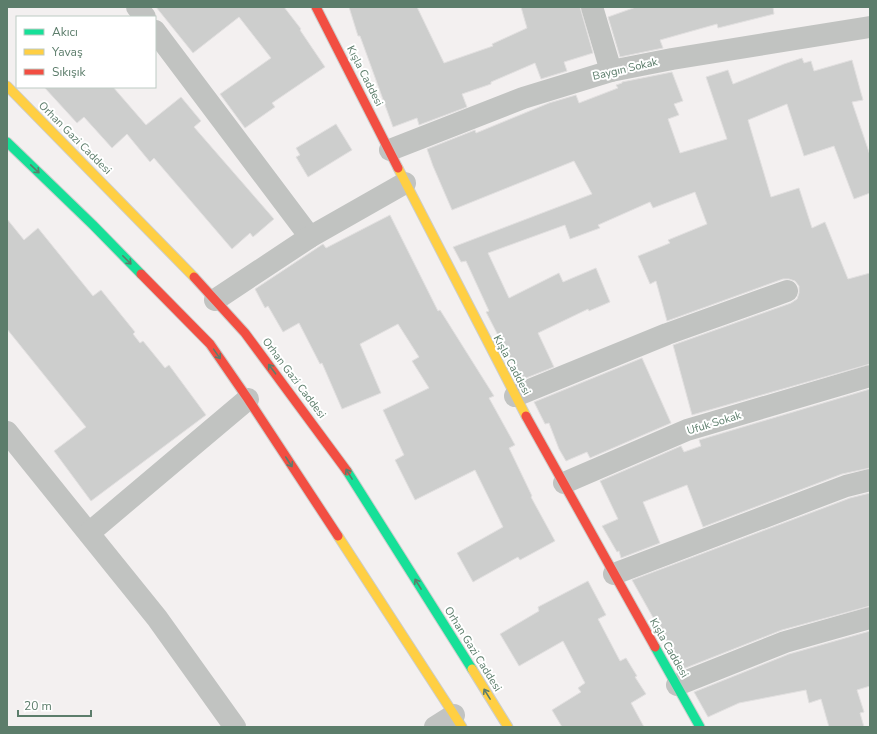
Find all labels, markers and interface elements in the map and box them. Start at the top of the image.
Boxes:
legend [16,16,156,88]
text: Akıcı [52,24,78,40]
street label: Kışla Caddesi [343,43,387,109]
text: Yavaş [51,44,83,60]
street label: Baygın Sokak [591,54,660,84]
text: Sıkışık [52,64,87,80]
street label: Orhan Gazi Caddesi [35,98,115,178]
one-way arrow [30,164,40,174]
one-way arrow [122,255,132,265]
street label: Kışla Caddesi [490,332,534,398]
street label: Orhan Gazi Caddesi [259,335,329,421]
one-way arrow [213,349,221,360]
one-way arrow [268,364,276,375]
street label: Ufuk Sokak [685,408,743,438]
one-way arrow [285,457,293,468]
one-way arrow [344,468,352,480]
one-way arrow [414,579,422,590]
street label: Orhan Gazi Caddesi [441,604,505,694]
street label: Kışla Caddesi [646,616,692,680]
one-way arrow [483,689,491,700]
scale bar [18,692,91,718]
text: 20 m [24,698,52,714]

